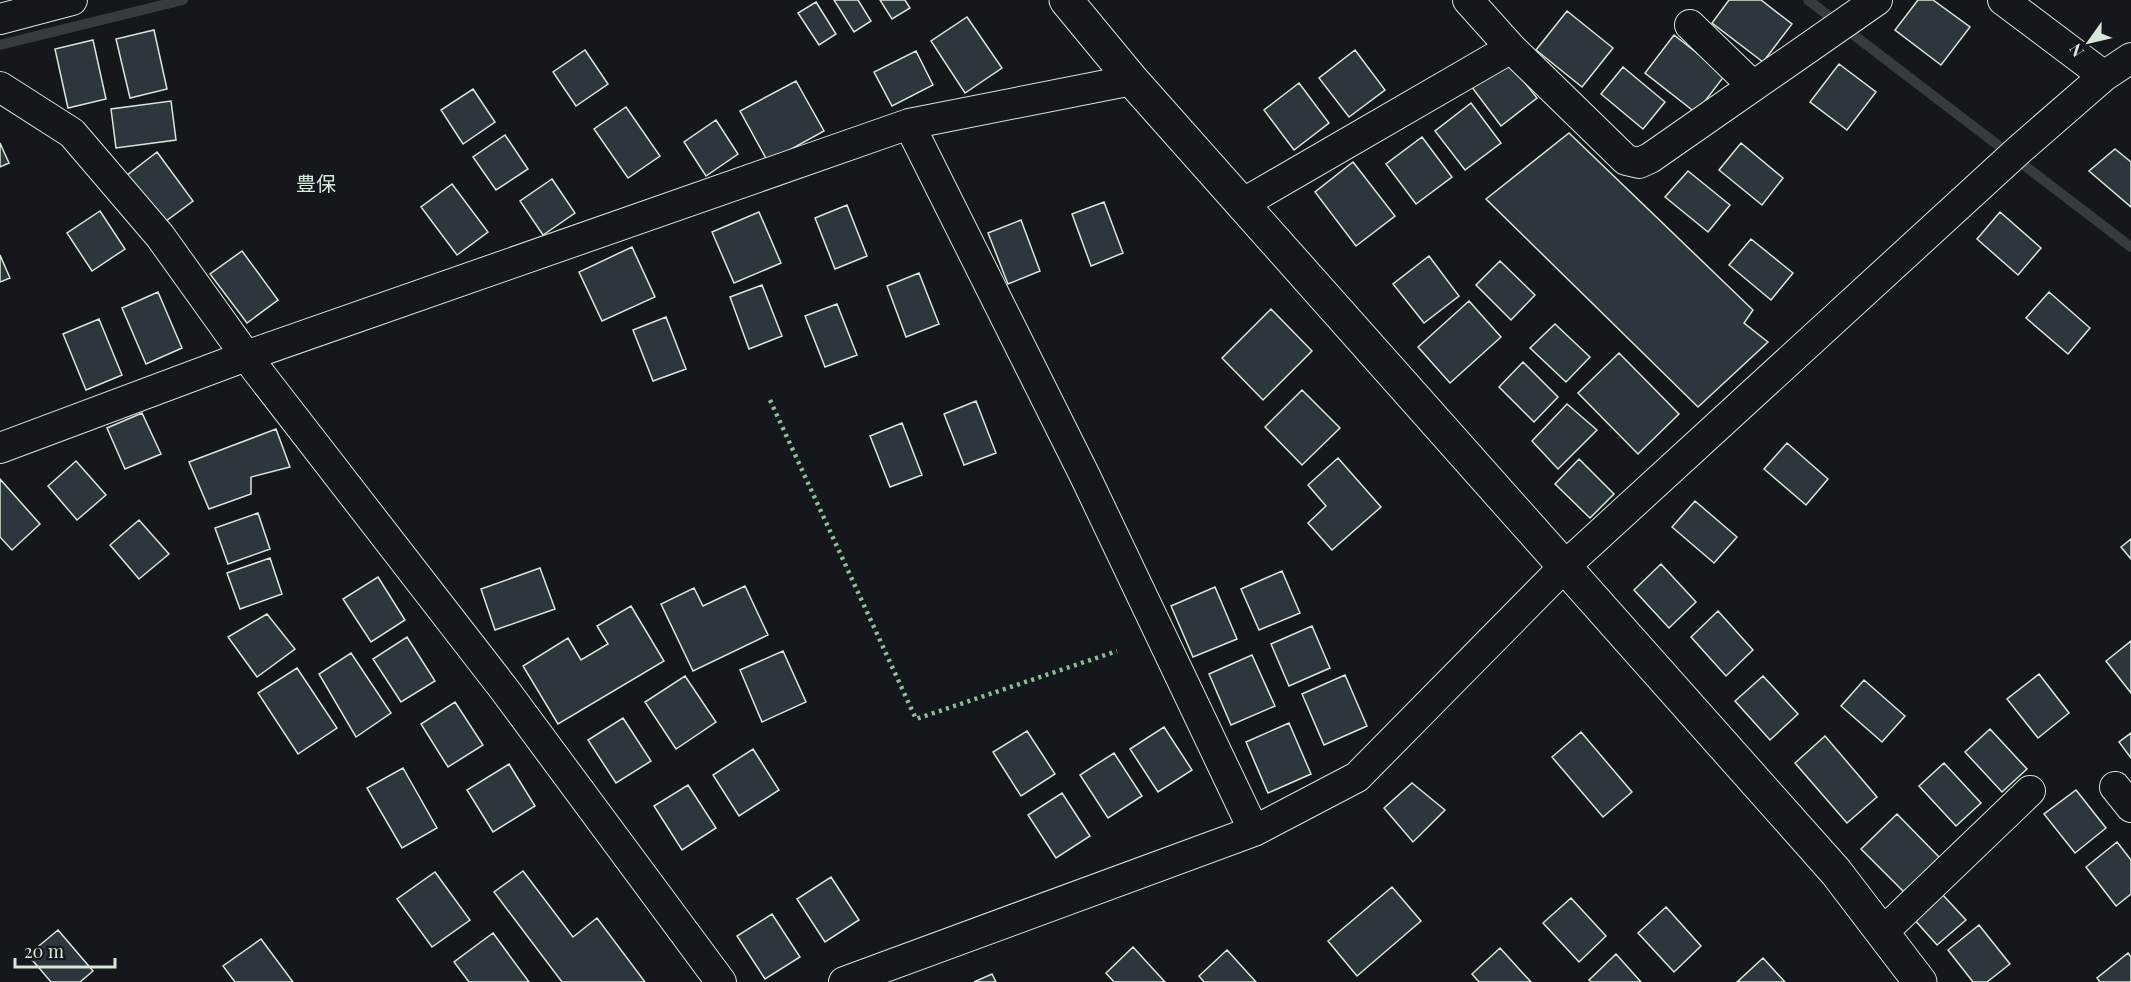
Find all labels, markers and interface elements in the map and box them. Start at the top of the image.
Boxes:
north arrow [2059,12,2119,72]
text: N [2064,40,2088,61]
district label: 豊保 [296,169,336,196]
scale bar [15,931,116,969]
text: 20 m [24,939,64,963]

